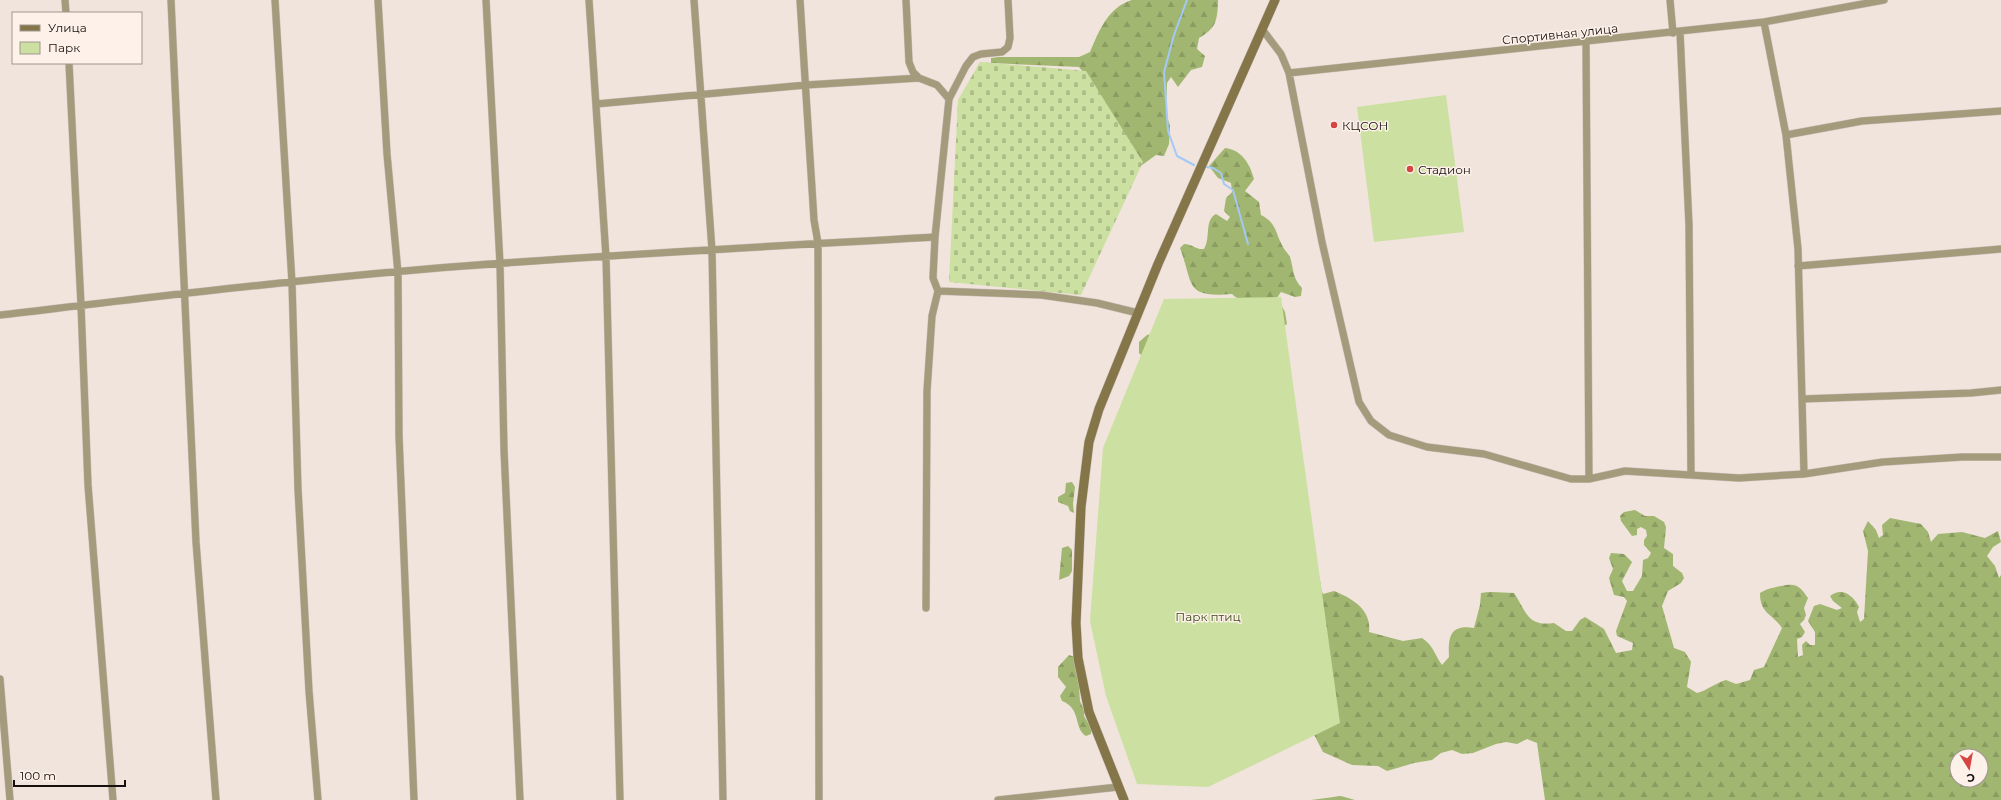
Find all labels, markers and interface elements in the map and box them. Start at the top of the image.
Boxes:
legend [12,12,142,64]
text: Улица [48,20,87,35]
street label: Спортивная улица [1501,20,1619,48]
text: Парк [48,40,80,55]
place label: КЦСОН [1342,118,1388,133]
marker: КЦСОН [1329,120,1339,130]
place label: Стадион [1418,162,1471,177]
marker: Стадион [1405,164,1415,174]
park label: Парк птиц [1175,609,1241,624]
north arrow [1949,748,1989,788]
scale bar [14,762,125,788]
text: 100 m [20,768,56,783]
text: С [1966,770,1976,785]

